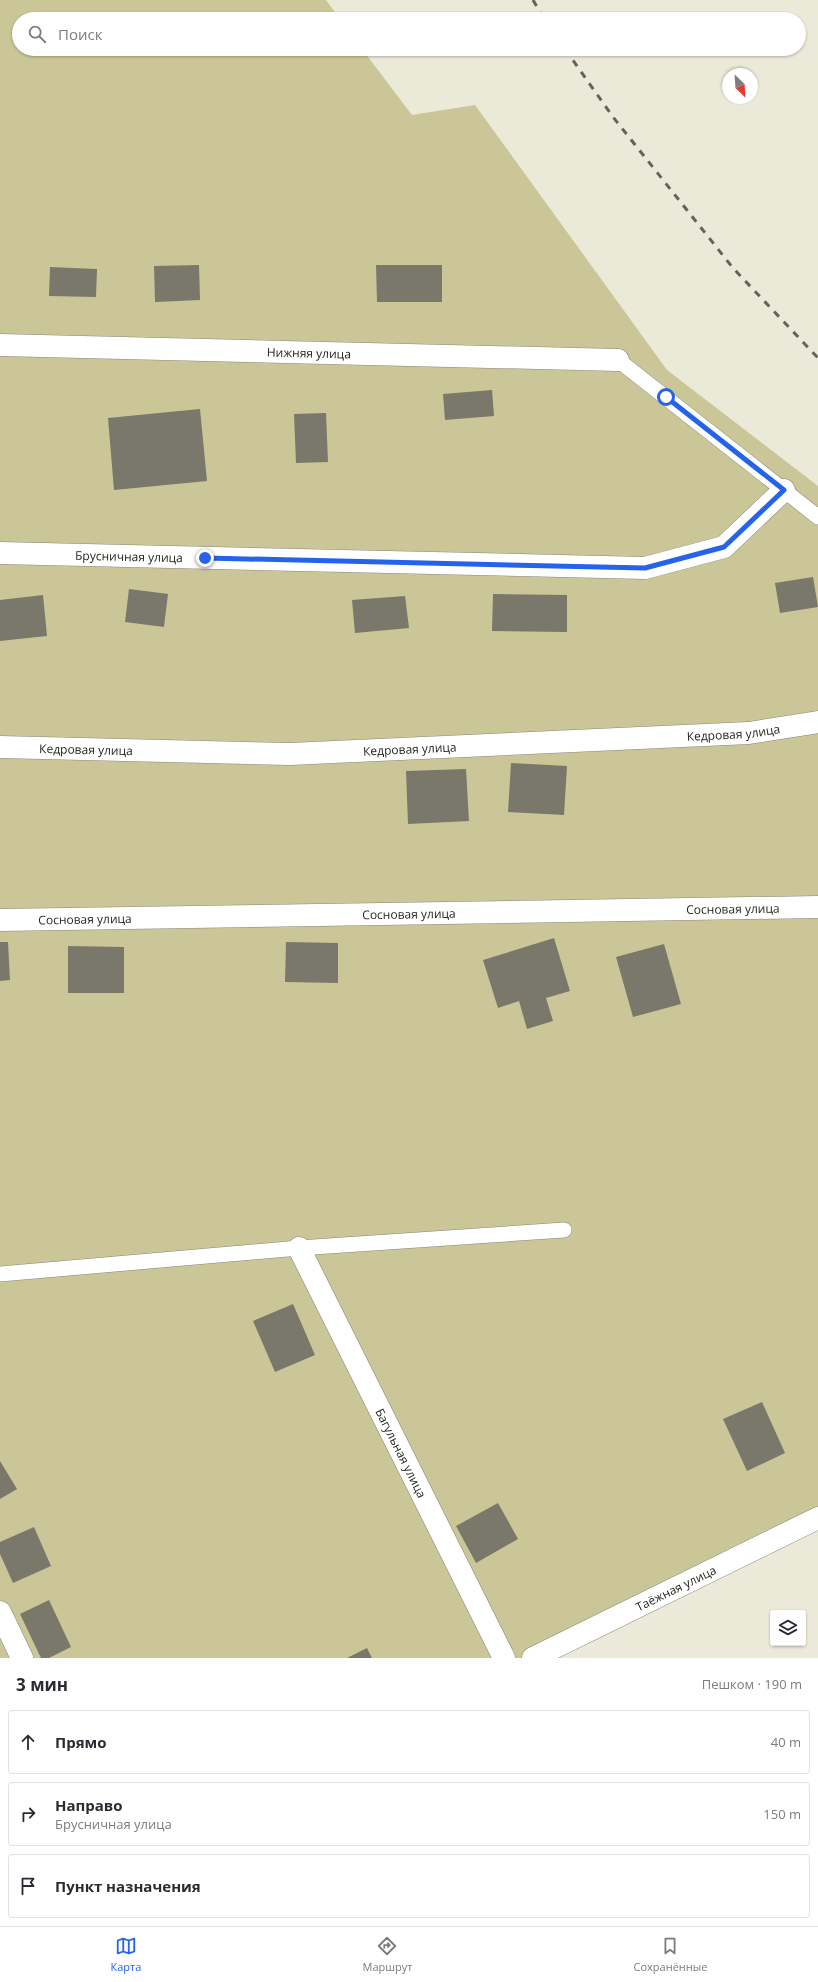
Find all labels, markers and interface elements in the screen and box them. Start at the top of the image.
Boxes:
search box [12,12,806,56]
icon: search [26,23,48,45]
text: Поиск [58,24,102,44]
north arrow [722,68,758,104]
street label: Нижняя улица [267,343,351,362]
route start [657,388,675,406]
street label: Брусничная улица [75,546,183,566]
route end [196,549,214,567]
street label: Кедровая улица [686,720,781,744]
street label: Кедровая улица [363,738,457,759]
street label: Кедровая улица [39,739,133,759]
street label: Сосновая улица [686,899,780,918]
street label: Сосновая улица [362,904,456,923]
street label: Сосновая улица [38,909,132,928]
street label: Багульная улица [372,1405,431,1500]
street label: Таёжная улица [633,1561,719,1615]
map controls [770,1610,806,1646]
button: layers [770,1610,806,1646]
text: 3 мин [16,1673,68,1696]
text: Пешком · 190 m [702,1675,802,1693]
icon: ahead [17,1731,39,1753]
text: Прямо [55,1732,107,1752]
text: 40 m [771,1733,801,1751]
text: Направо [55,1795,123,1815]
icon: right [17,1803,39,1825]
text: 150 m [763,1805,801,1823]
text: Брусничная улица [55,1815,172,1833]
icon: arrive [17,1875,39,1897]
text: Пункт назначения [55,1876,201,1896]
tab: Карта [111,1935,141,1974]
tab: Маршрут [363,1935,412,1974]
tab: Сохранённые [634,1935,707,1974]

